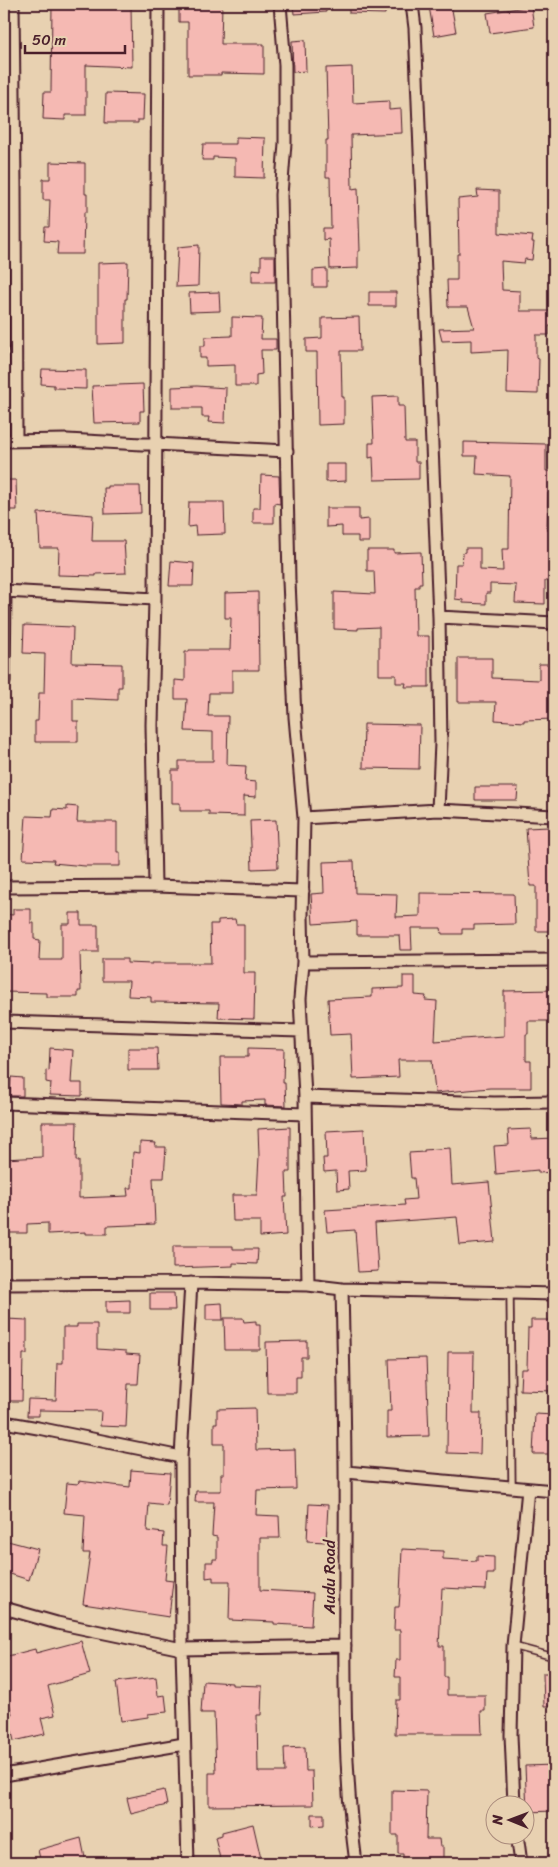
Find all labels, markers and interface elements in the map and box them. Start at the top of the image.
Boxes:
scale bar [25,22,125,54]
text: 50 m [32,27,67,53]
street label: Audu Road [315,1538,344,1615]
north arrow [486,1794,536,1844]
text: N [485,1814,510,1826]

